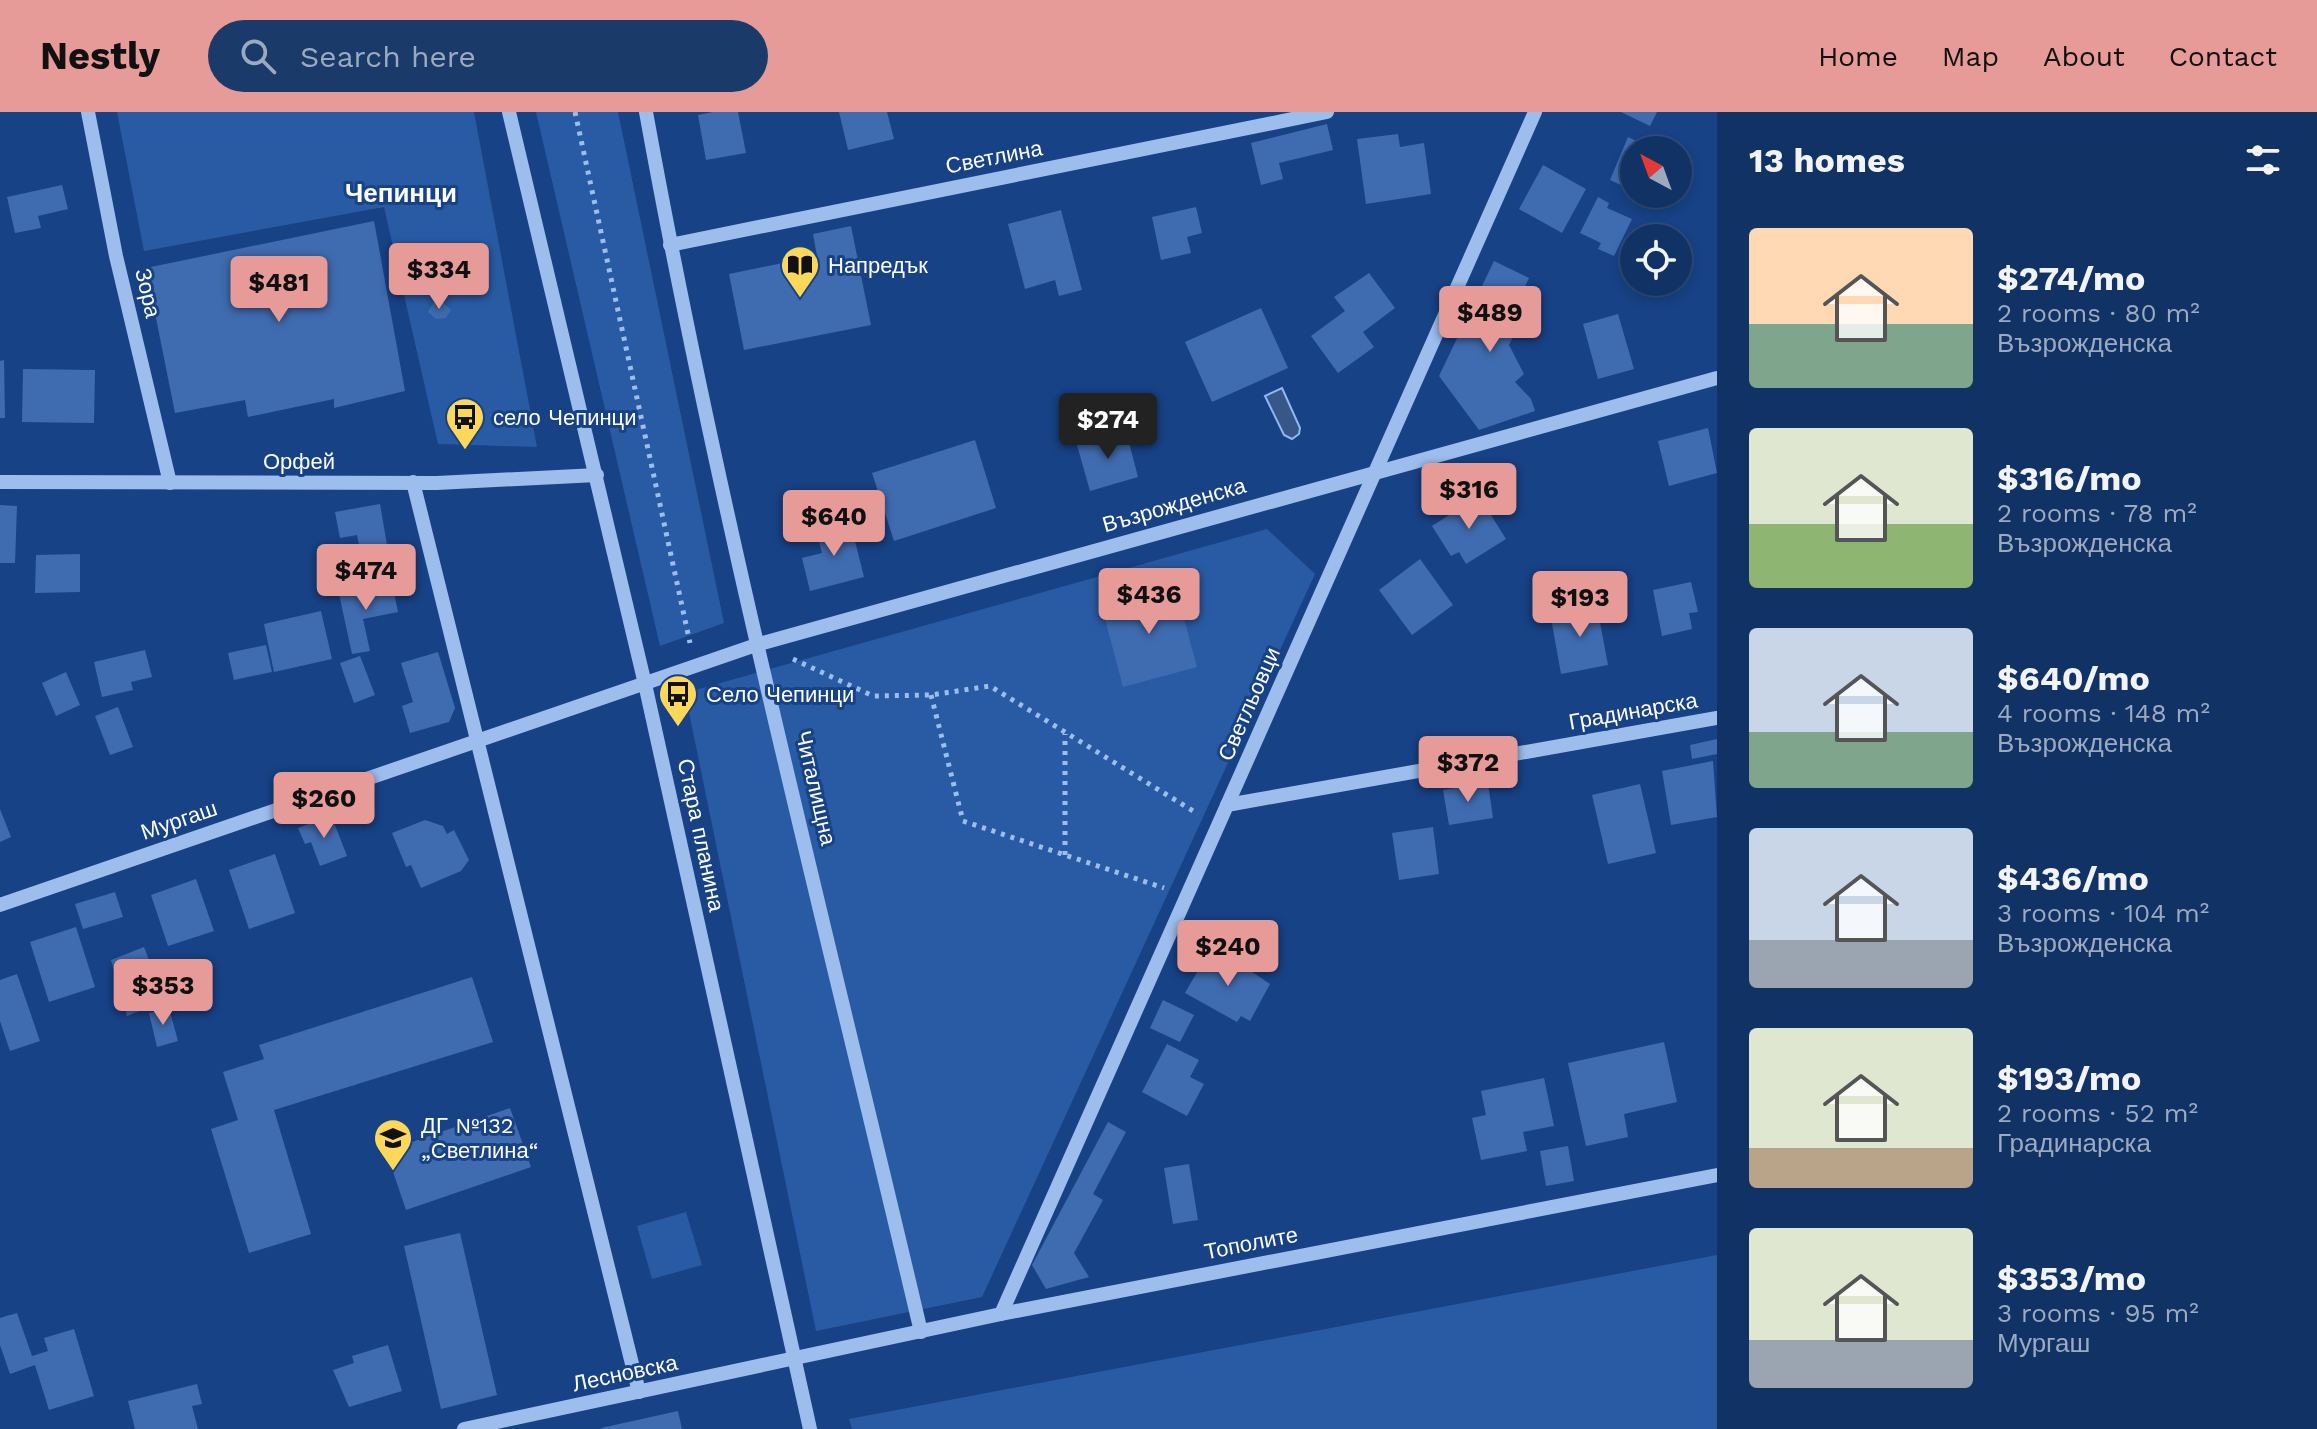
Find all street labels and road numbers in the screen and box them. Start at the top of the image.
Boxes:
street label: Светлина [944,135,1045,179]
street label: Зора [130,266,166,321]
street label: Орфей [263,449,335,474]
street label: Възрожденска [1099,472,1249,537]
street label: Светльовци [1213,643,1285,765]
street label: Градинарска [1567,687,1700,735]
street label: Читалищна [791,728,841,848]
street label: Стара планина [673,756,730,915]
street label: Мургаш [138,795,220,845]
street label: Тополите [1202,1222,1300,1264]
street label: Лесновска [570,1350,681,1396]

